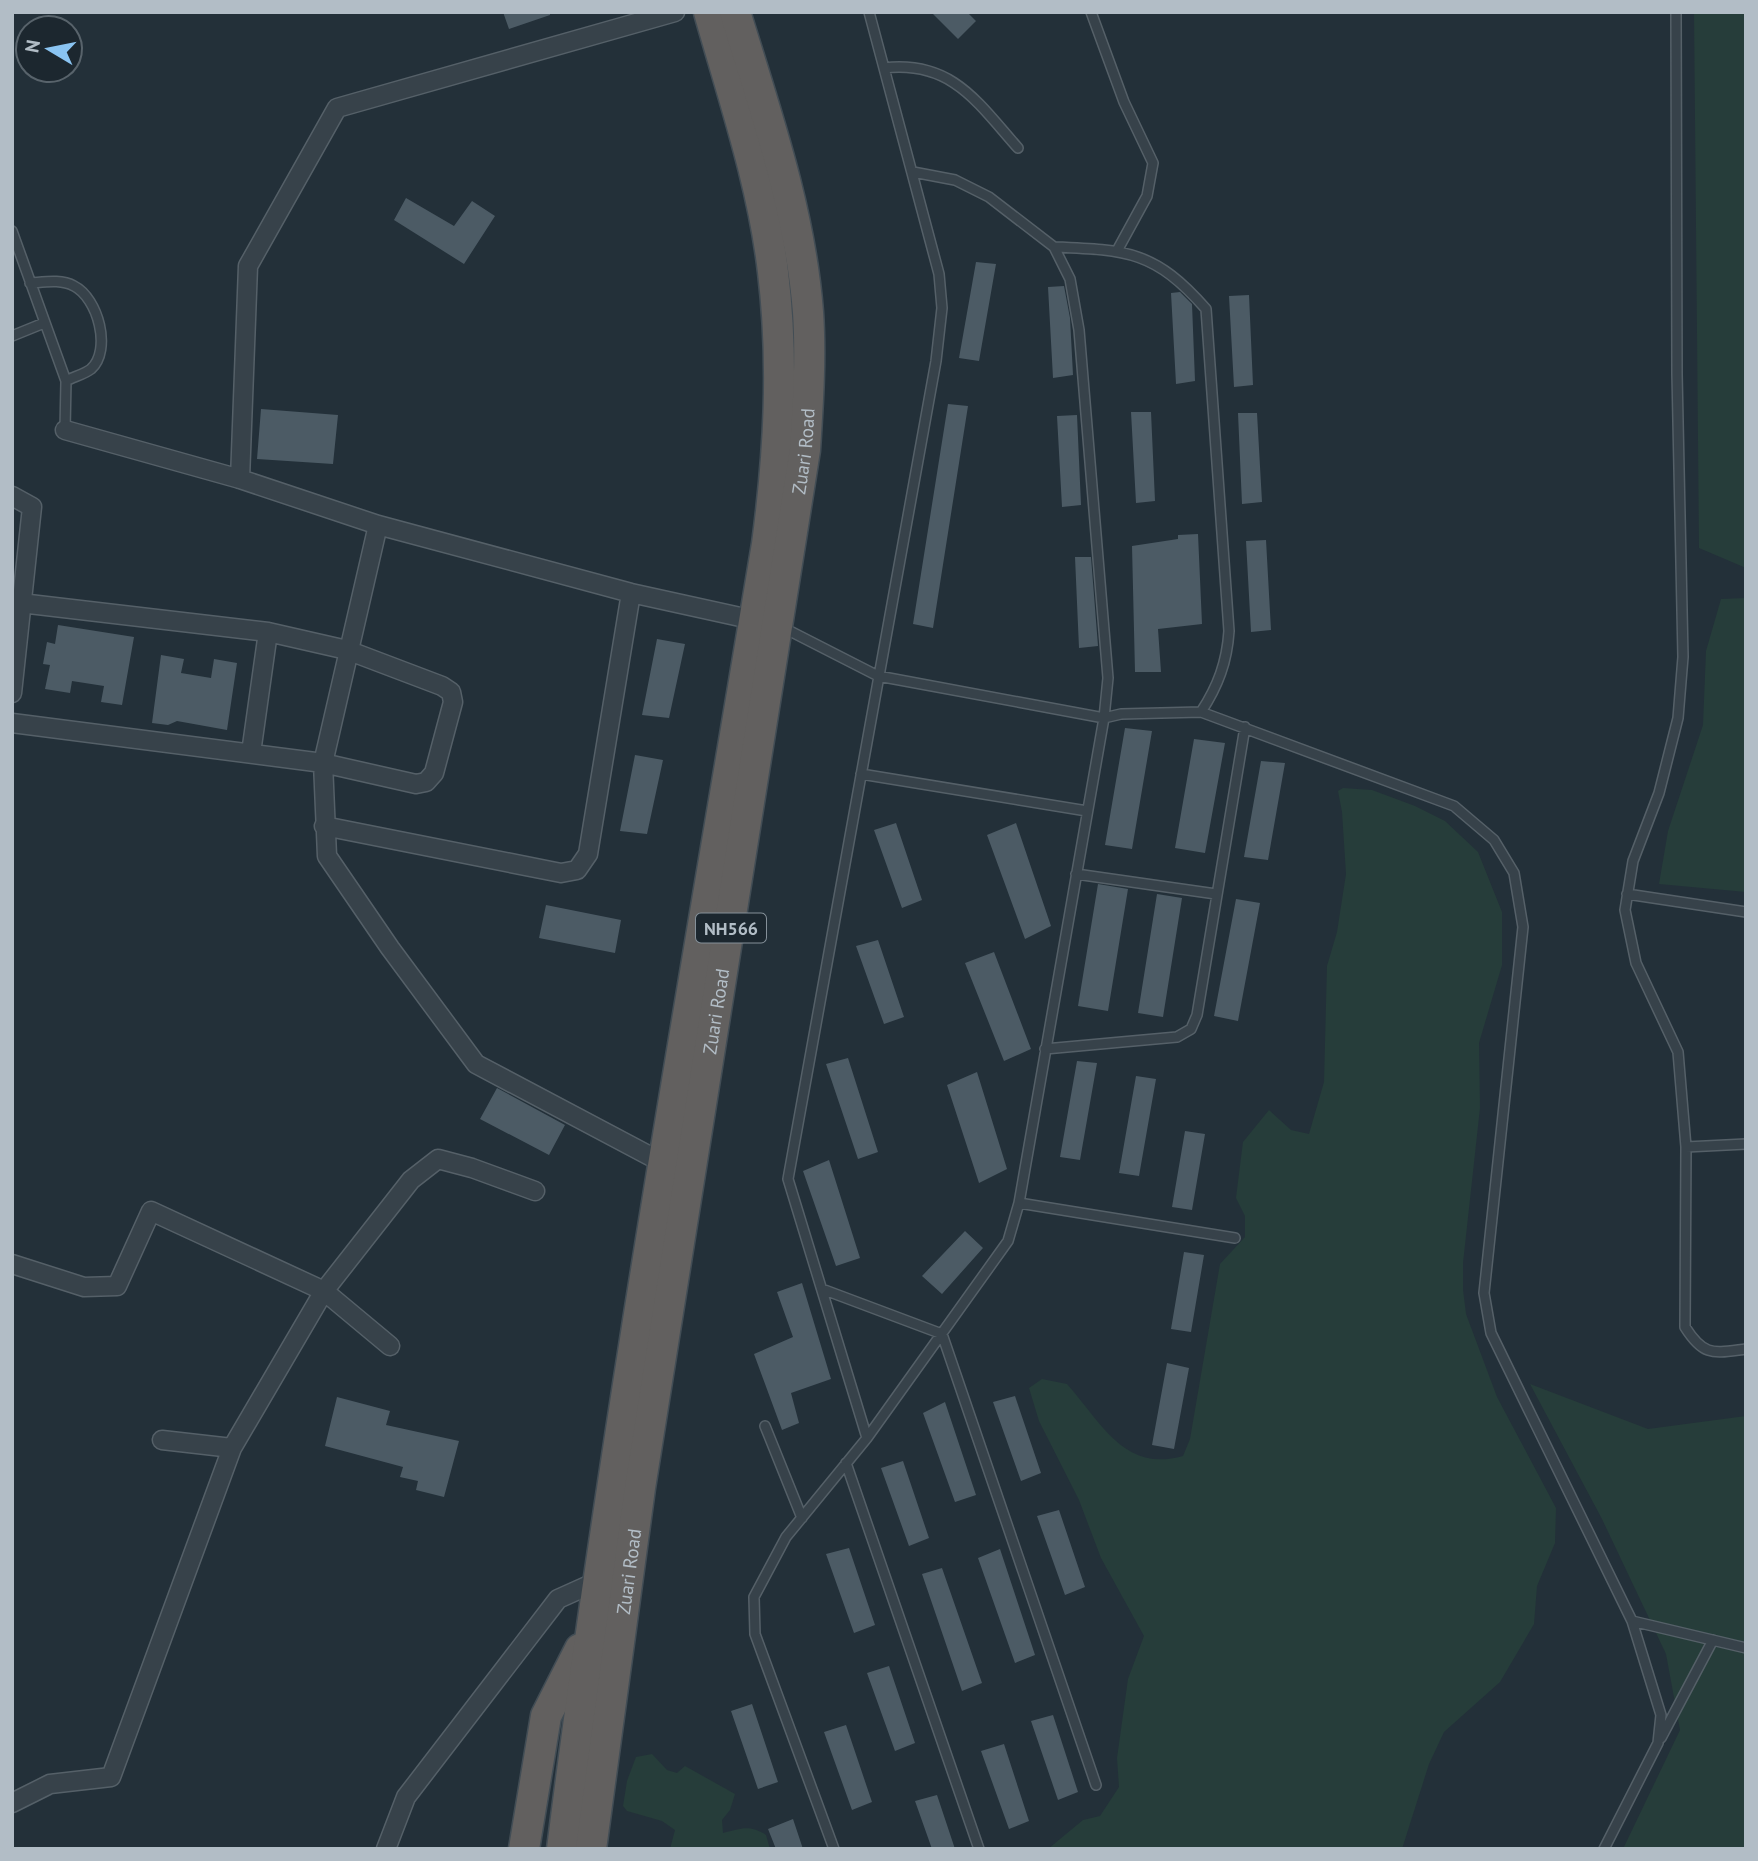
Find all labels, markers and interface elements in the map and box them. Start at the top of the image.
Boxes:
north arrow [14,14,84,84]
text: N [19,38,45,54]
street label: Zuari Road [786,408,820,496]
road number: NH566 [696,914,766,943]
street label: Zuari Road [697,967,734,1056]
street label: Zuari Road [611,1527,646,1616]

